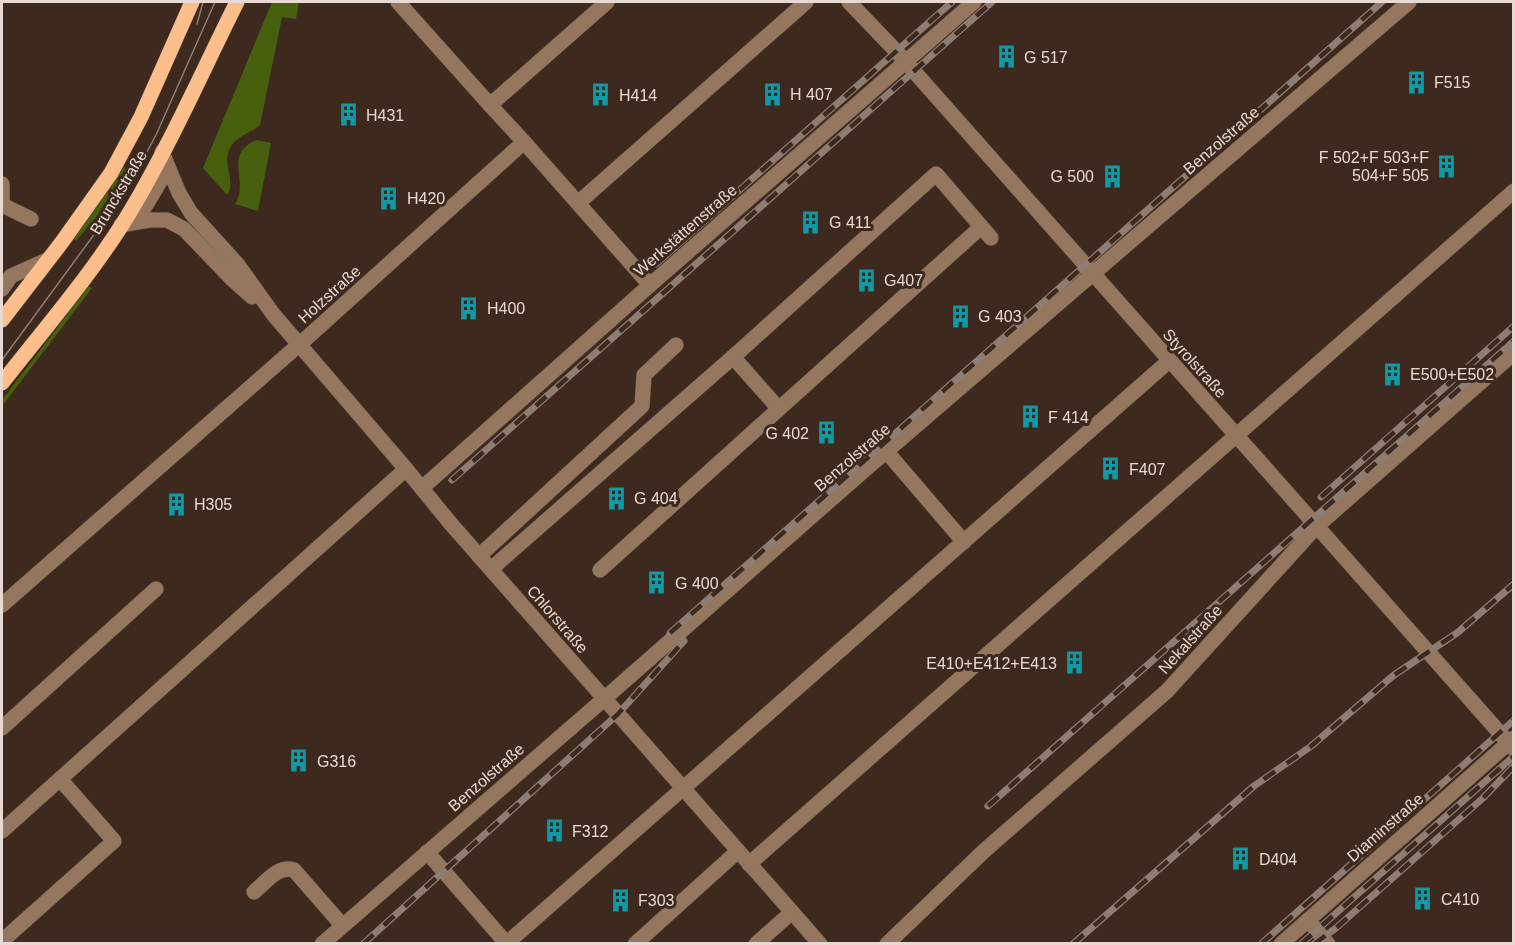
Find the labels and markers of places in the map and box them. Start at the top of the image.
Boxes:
building icon: G 517 [993,44,1019,70]
place label: G 517 [1024,49,1068,66]
building icon: F515 [1403,69,1429,95]
place label: F515 [1434,74,1471,91]
building icon: H 407 [759,81,785,107]
building icon: H414 [588,82,614,108]
place label: H 407 [790,86,833,103]
place label: H414 [619,87,657,104]
building icon: H431 [335,102,361,128]
place label: H431 [366,107,404,124]
place label: F 502+F 503+F 504+F 505 [1319,149,1429,184]
building icon: F 502+F 503+F 504+F 505 [1434,153,1460,179]
building icon: G 500 [1099,163,1125,189]
place label: G 500 [1050,168,1094,185]
building icon: H420 [376,185,402,211]
place label: H420 [407,190,445,207]
building icon: G 411 [798,209,824,235]
place label: G 411 [829,214,872,231]
building icon: G407 [853,267,879,293]
place label: G407 [884,272,923,289]
building icon: H400 [456,295,482,321]
place label: H400 [487,300,525,317]
building icon: G 403 [947,303,973,329]
place label: G 403 [978,308,1022,325]
building icon: E500+E502 [1379,361,1405,387]
place label: E500+E502 [1410,366,1494,383]
building icon: F 414 [1017,404,1043,430]
place label: F 414 [1048,409,1089,426]
building icon: G 402 [814,420,840,446]
place label: G 402 [765,425,809,442]
building icon: F407 [1098,456,1124,482]
place label: F407 [1129,461,1166,478]
building icon: G 404 [603,485,629,511]
place label: G 404 [634,490,678,507]
building icon: H305 [163,491,189,517]
place label: H305 [194,496,232,513]
building icon: G 400 [644,570,670,596]
place label: G 400 [675,575,719,592]
building icon: E410+E412+E413 [1062,650,1088,676]
place label: E410+E412+E413 [926,655,1057,672]
building icon: G316 [286,748,312,774]
place label: G316 [317,753,356,770]
building icon: F312 [541,818,567,844]
place label: F312 [572,823,609,840]
building icon: D404 [1228,846,1254,872]
place label: D404 [1259,851,1297,868]
building icon: C410 [1410,886,1436,912]
building icon: F303 [607,887,633,913]
place label: C410 [1441,891,1479,908]
place label: F303 [638,892,675,909]

